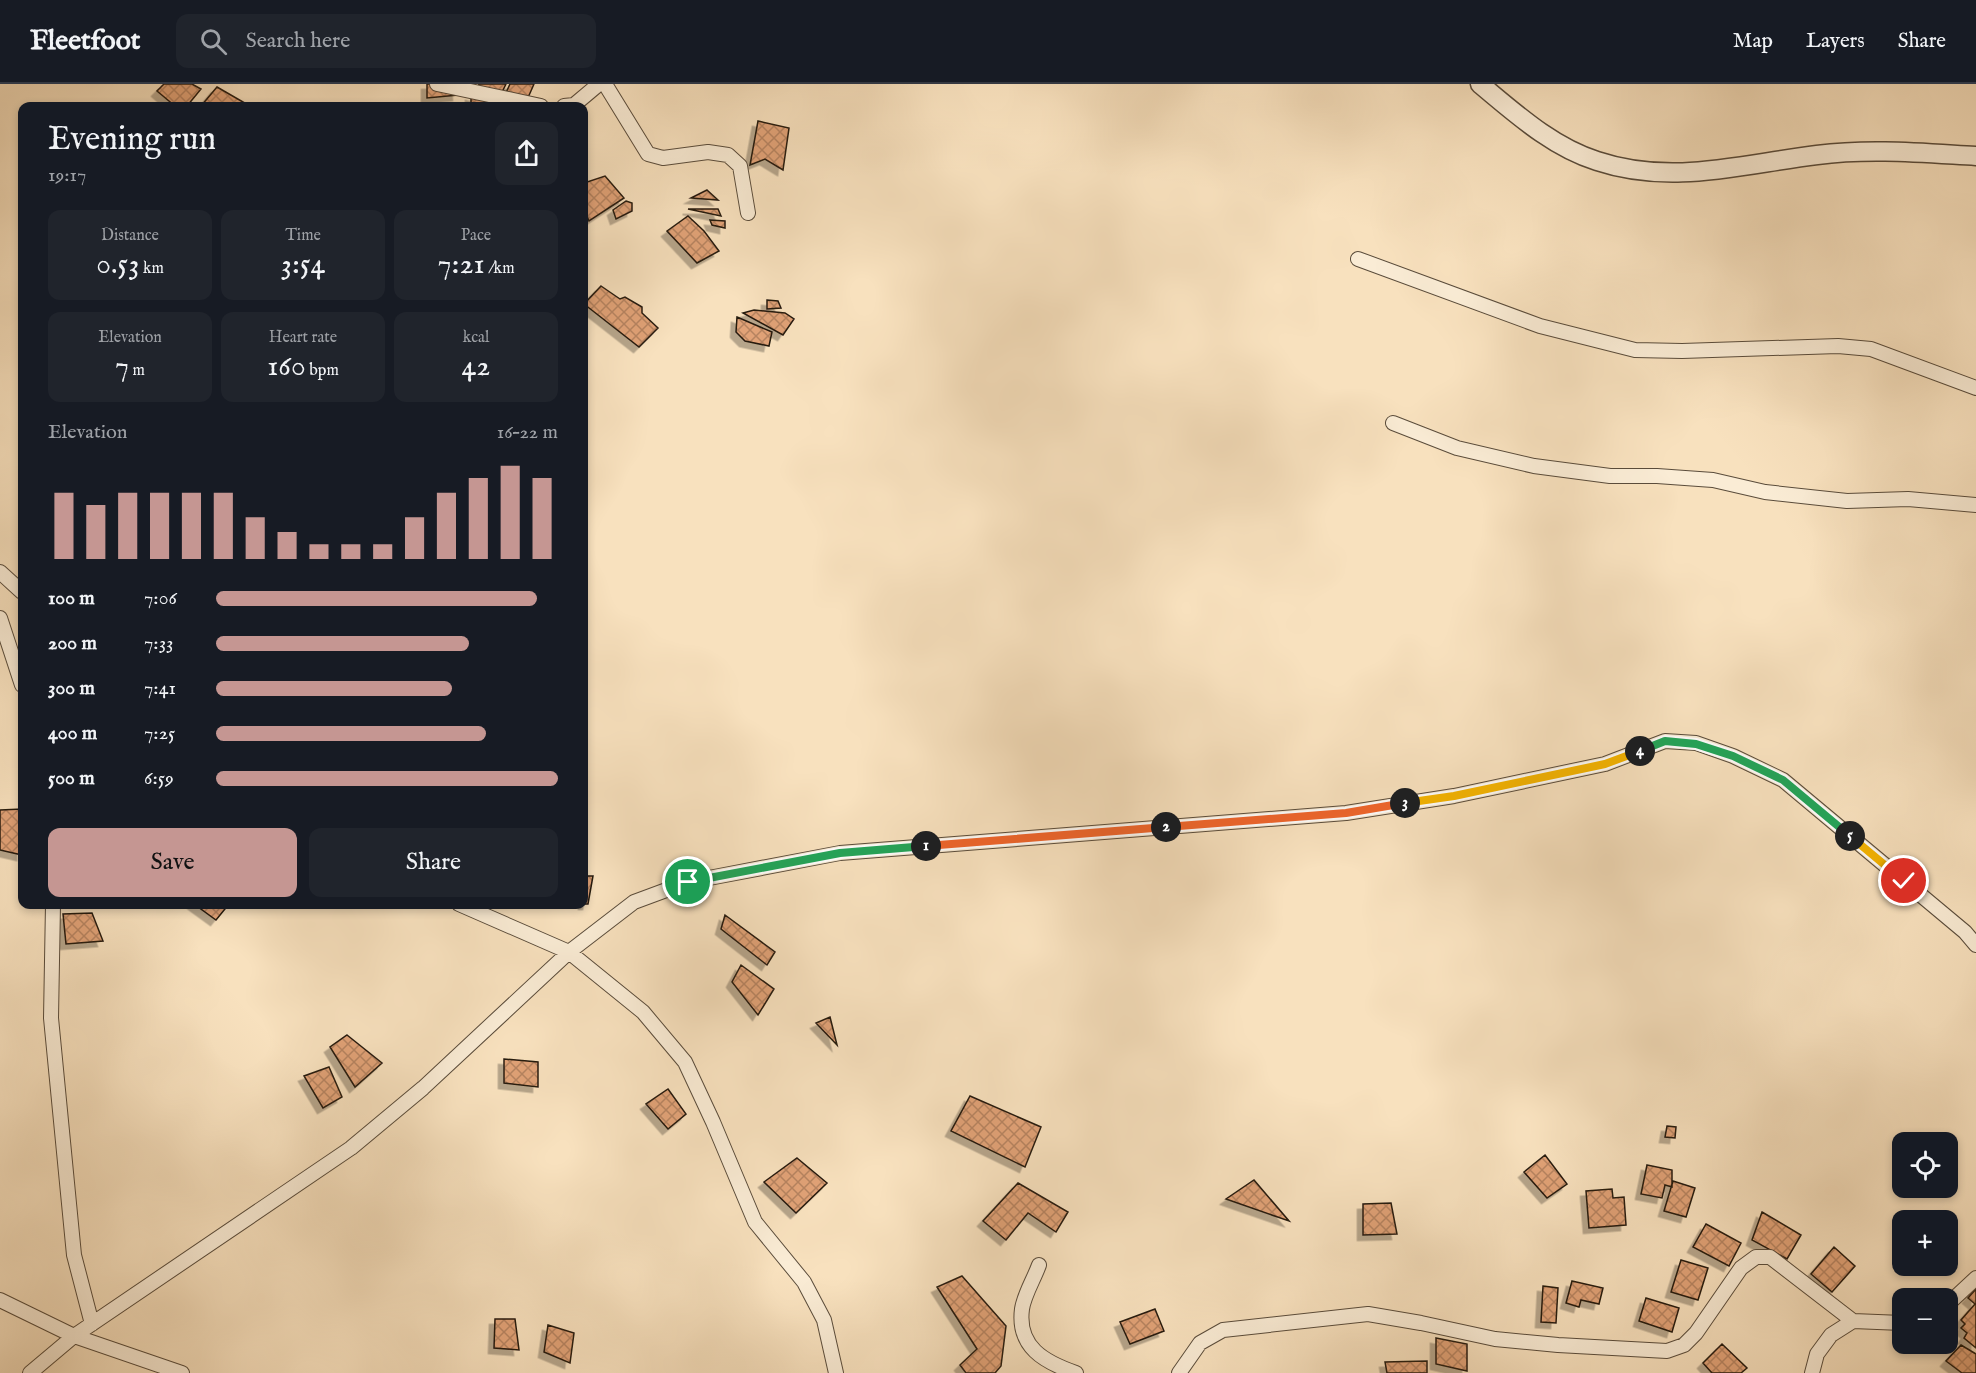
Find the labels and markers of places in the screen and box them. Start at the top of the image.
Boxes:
pin: 4 [1625,736,1655,766]
pin: 3 [1390,788,1420,818]
pin: 2 [1151,812,1181,842]
pin: 5 [1835,821,1865,851]
pin: 1 [911,831,941,861]
pin [1878,855,1929,906]
pin [662,856,713,907]

